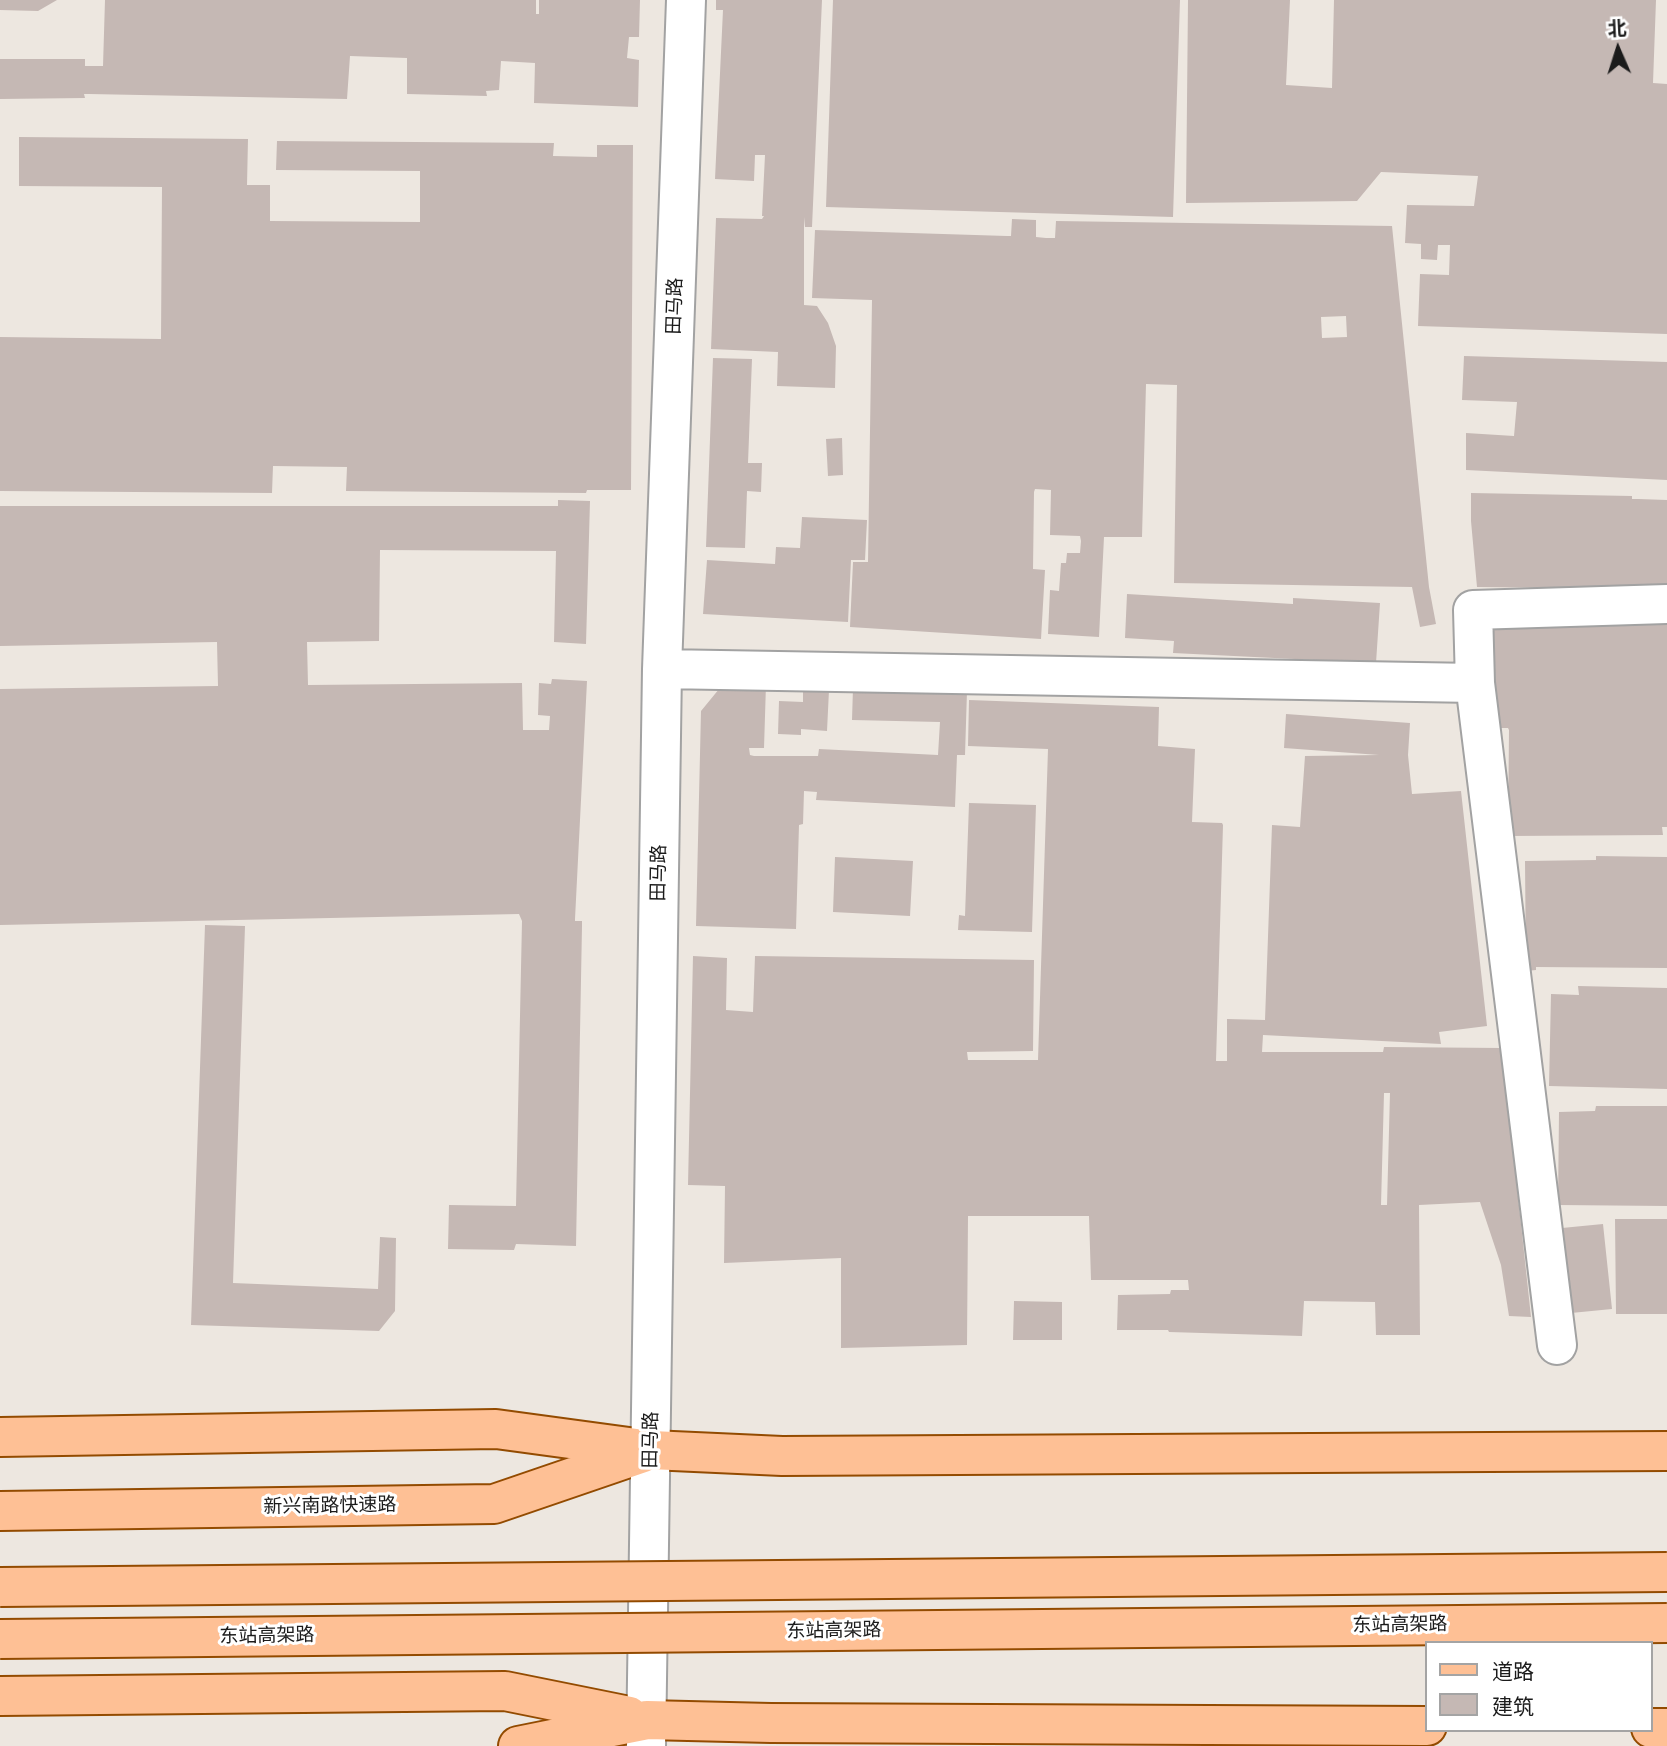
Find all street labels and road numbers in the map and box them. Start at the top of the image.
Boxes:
street label: 田马路 [663,277,687,335]
street label: 田马路 [647,844,671,902]
street label: 田马路 [639,1411,663,1469]
street label: 新兴南路快速路 [263,1493,397,1519]
street label: 东站高架路 [1352,1613,1448,1637]
street label: 东站高架路 [786,1619,882,1643]
street label: 东站高架路 [219,1624,315,1648]

